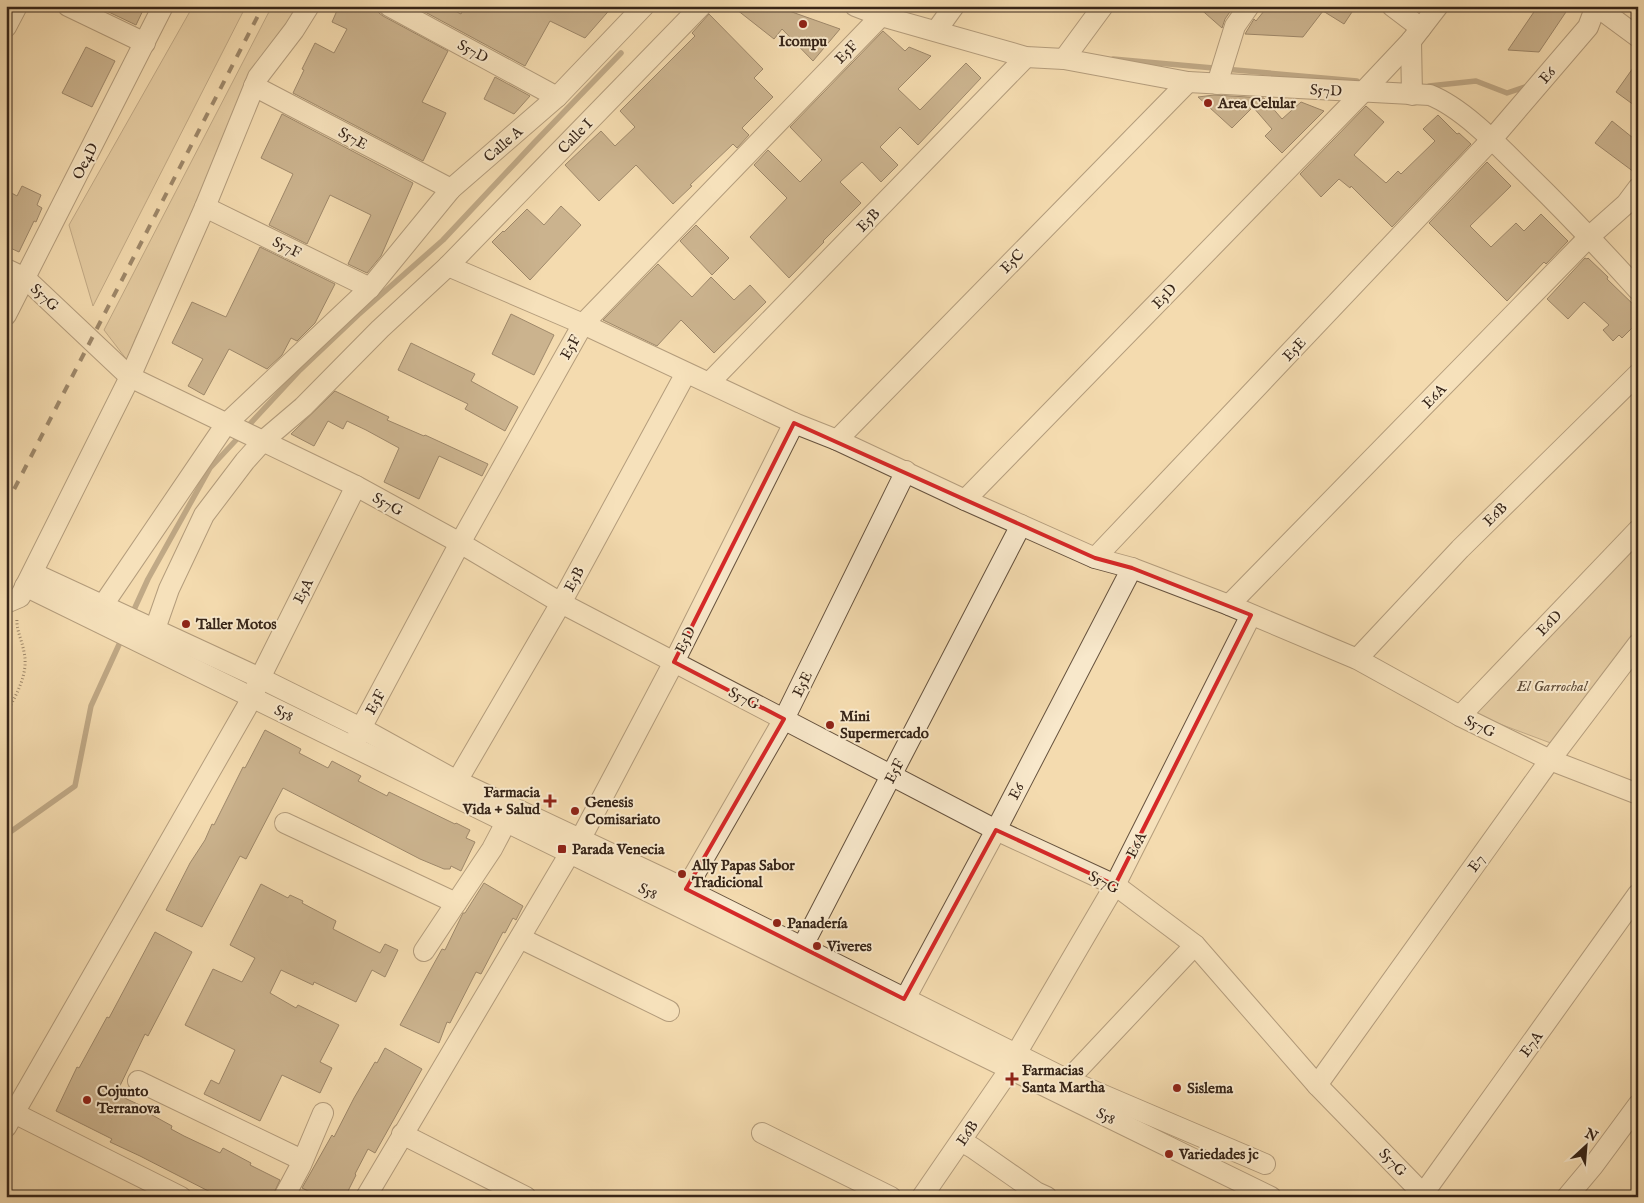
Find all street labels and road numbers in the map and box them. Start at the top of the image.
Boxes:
street label: S57D [454,35,491,67]
street label: E5F [831,36,862,68]
street label: E6 [1535,62,1560,88]
street label: S57D [1309,80,1343,101]
street label: Calle I [554,114,597,158]
street label: Calle A [480,122,527,167]
street label: S57E [335,123,371,154]
street label: Oe4D [68,140,103,183]
street label: E5B [853,204,884,236]
street label: S57F [269,232,305,263]
street label: E5C [996,245,1029,278]
street label: S57G [26,279,63,315]
street label: E5D [1148,280,1181,313]
street label: E5F [556,331,585,363]
street label: E5E [1278,333,1310,365]
street label: E6A [1418,379,1451,413]
street label: S57G [369,488,406,521]
street label: E6B [1479,498,1512,530]
street label: E5B [560,563,589,595]
street label: E5A [289,575,318,607]
street label: E6D [1533,606,1566,640]
street label: E5D [671,623,700,657]
street label: E5E [788,668,817,700]
street label: S57G [725,683,762,714]
street label: E5F [361,686,390,718]
street label: S58 [271,701,297,726]
street label: S57G [1461,711,1498,742]
street label: E5F [880,755,909,787]
street label: E6 [1004,779,1029,803]
street label: E6A [1122,828,1151,862]
street label: E7 [1464,851,1489,876]
street label: S57G [1085,867,1122,898]
street label: S58 [635,879,661,904]
street label: E7A [1516,1027,1548,1061]
street label: S58 [1093,1104,1119,1129]
street label: E6B [952,1117,983,1150]
street label: S57G [1375,1144,1411,1181]

